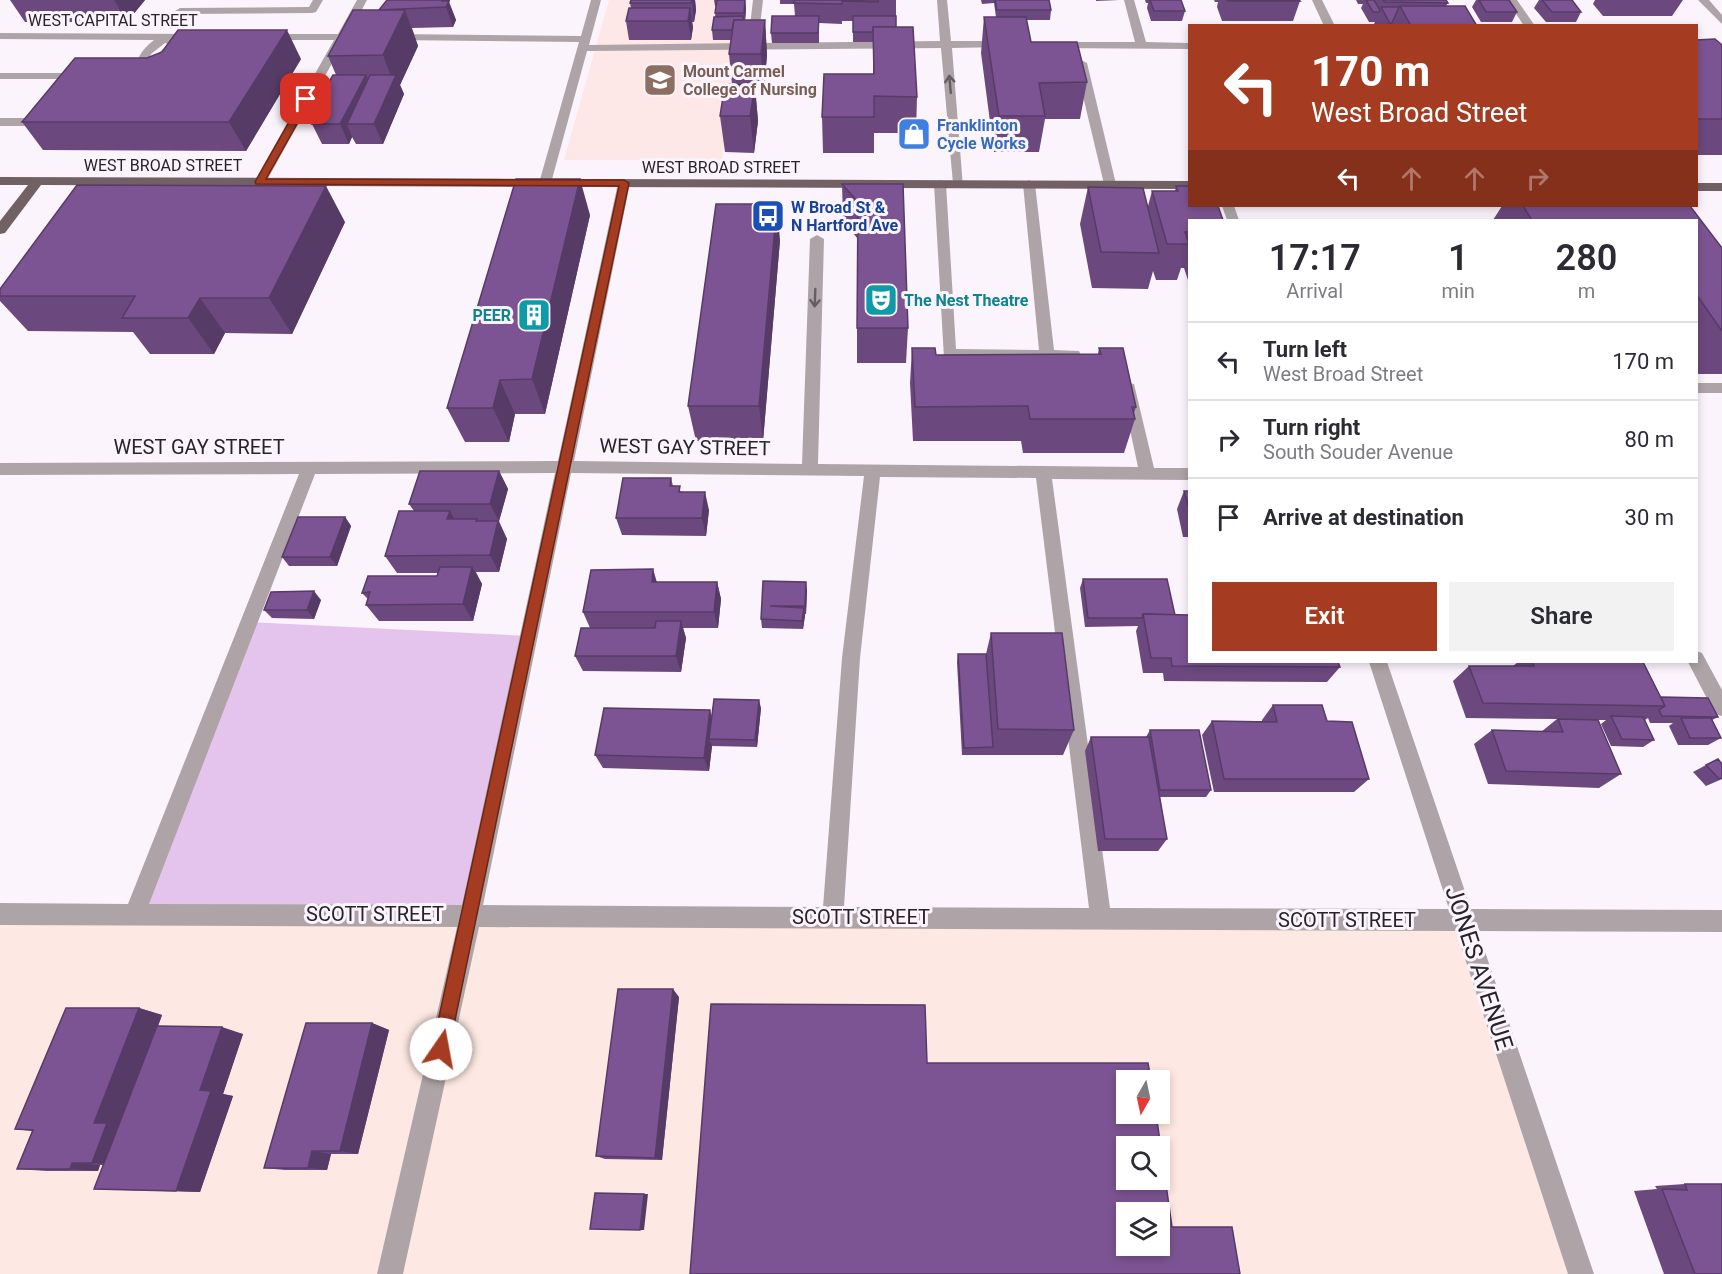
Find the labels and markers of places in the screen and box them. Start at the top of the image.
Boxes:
school or university icon: Mount Carmel College of Nursing [642,62,678,98]
place label: Mount Carmel College of Nursing [683,62,817,99]
pin [280,73,331,124]
shop icon: Franklinton Cycle Works [896,116,932,152]
place label: Franklinton Cycle Works [937,116,1026,153]
bus stop icon: W Broad St & N Hartford Ave [750,198,786,234]
place label: W Broad St & N Hartford Ave [791,198,899,235]
theatre icon: The Nest Theatre [863,282,899,318]
place label: The Nest Theatre [904,291,1029,310]
building icon: PEER [516,297,552,333]
place label: PEER [472,306,511,325]

